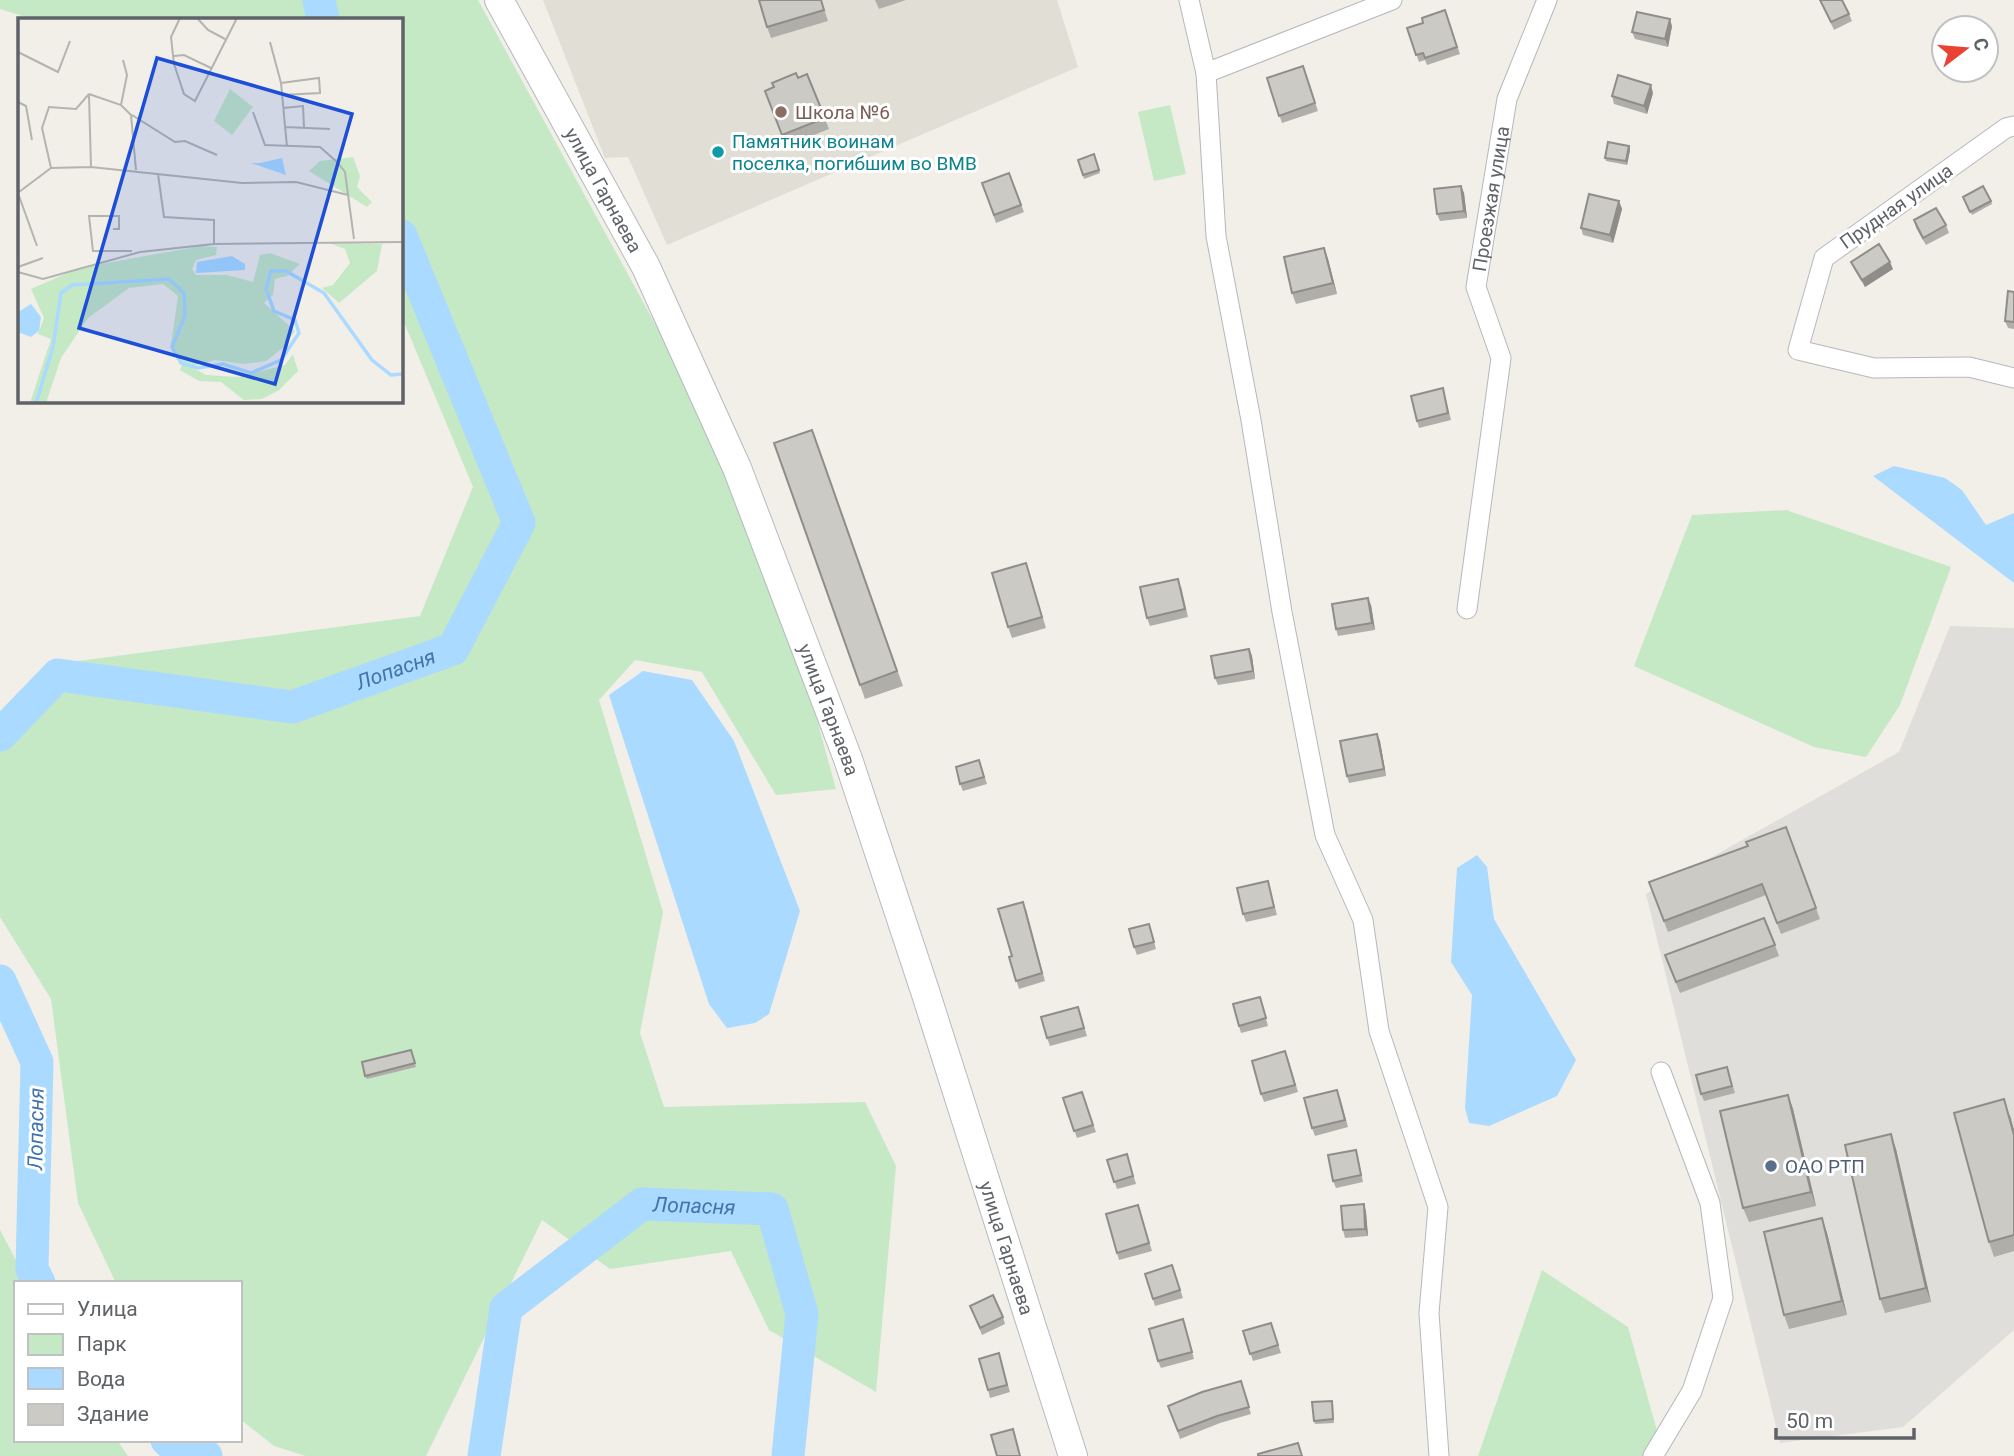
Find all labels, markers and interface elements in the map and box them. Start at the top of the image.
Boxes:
north arrow [1930,14,2000,84]
inset map [18,18,402,402]
text: С [1968,35,1994,54]
place label: Школа №6 [795,101,890,124]
marker: Школа №6 [773,104,789,120]
street label: улица Гарнаева [560,124,647,257]
street label: Проезжая улица [1468,124,1514,273]
place label: Памятник воинам поселка, погибшим во ВМВ [732,130,977,175]
marker: Памятник воинам поселка, погибшим во ВМВ [710,144,726,160]
street label: Прудная улица [1835,159,1957,254]
street label: улица Гарнаева [793,641,864,779]
water label: Лопасня [352,644,439,695]
water label: Лопасня [23,1088,49,1171]
place label: ОАО РТП [1785,1155,1865,1178]
marker: ОАО РТП [1763,1158,1779,1174]
street label: улица Гарнаева [974,1178,1038,1318]
water label: Лопасня [651,1192,736,1220]
legend [14,1281,242,1442]
text: Улица [77,1297,138,1321]
text: Парк [77,1332,127,1356]
text: Вода [77,1367,125,1391]
scale bar [1776,1396,1914,1440]
text: Здание [77,1402,149,1426]
text: 50 m [1786,1409,1833,1433]

